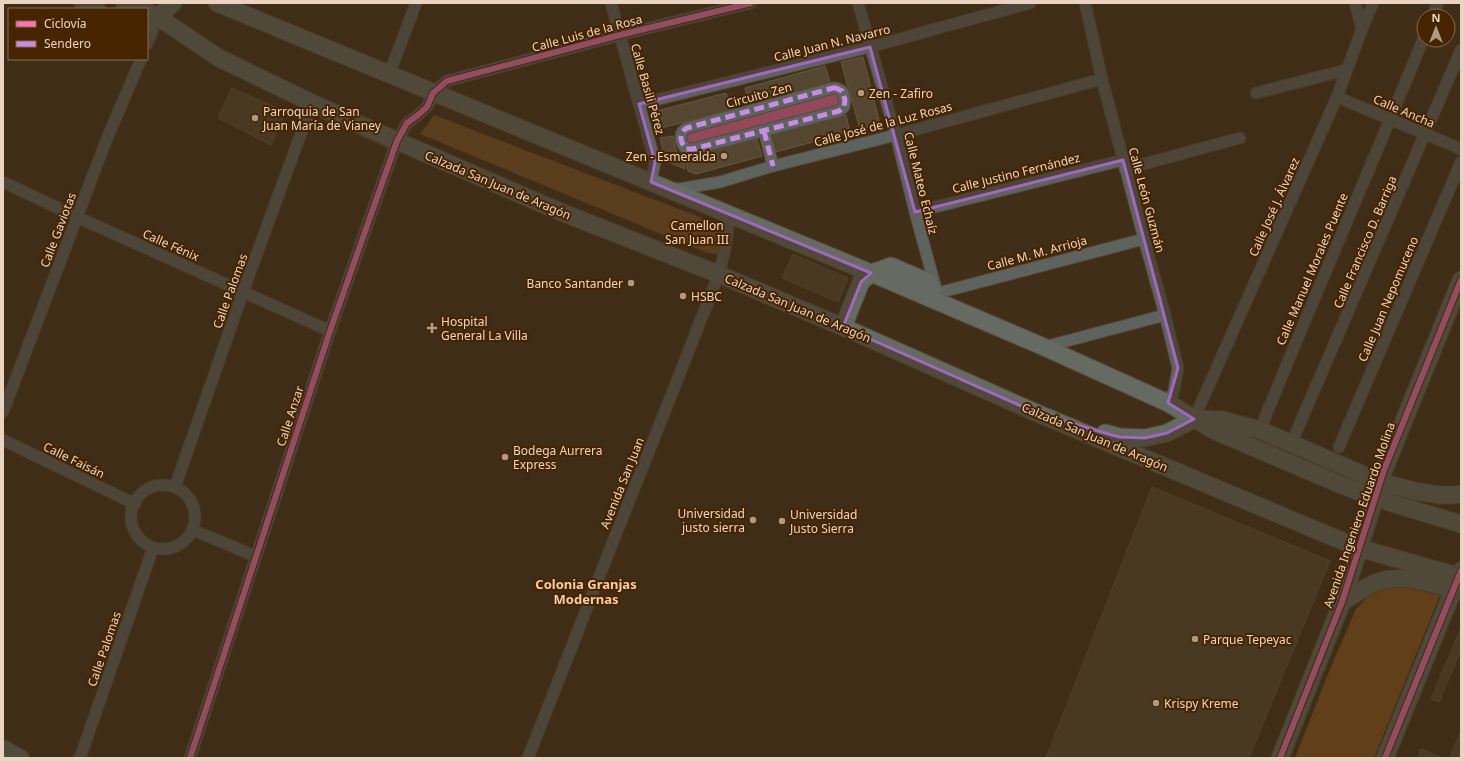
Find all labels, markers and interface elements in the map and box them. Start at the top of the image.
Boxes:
legend [8,8,148,60]
north arrow [1416,8,1456,48]
street label: Calle Luis de la Rosa [530,10,644,56]
text: N [1432,10,1440,25]
text: Ciclovía [44,15,86,32]
street label: Calle Juan N. Navarro [772,20,892,66]
text: Sendero [44,35,91,52]
street label: Calle Basili Pérez [627,41,669,137]
street label: Circuito Zen [724,78,794,112]
place label: Zen - Zafiro [869,85,933,102]
marker: Zen - Zafiro [856,88,866,98]
street label: Calle Ancha [1371,90,1437,132]
street label: Calle José de la Luz Rosas [812,97,954,151]
place label: Parroquia de San Juan María de Vianey [262,103,382,134]
marker: Parroquia de San Juan María de Vianey [250,113,260,123]
street label: Calle Mateo Echaíz [900,130,942,236]
street label: Calle León Guzmán [1125,145,1169,255]
street label: Calzada San Juan de Aragón [422,146,574,224]
place label: Zen - Esmeralda [626,148,716,165]
street label: Calle Justino Fernández [950,149,1082,197]
marker: Zen - Esmeralda [719,151,729,161]
street label: Calle José J. Álvarez [1245,154,1304,259]
street label: Calle Francisco D. Barriga [1329,173,1401,311]
street label: Calle Gaviotas [36,190,80,270]
street label: Calle Manuel Morales Puente [1272,190,1352,348]
park label: Camellon San Juan III [665,217,729,248]
street label: Calle Fénix [140,225,203,265]
street label: Calle M. M. Arrioja [985,232,1089,274]
street label: Calle Juan Nepomuceno [1354,234,1422,364]
street label: Calle Palomas [209,251,251,331]
street label: Calzada San Juan de Aragón [722,269,874,347]
place label: Banco Santander [527,275,623,292]
marker: Banco Santander [626,278,636,288]
place label: HSBC [691,288,722,305]
marker: HSBC [678,291,688,301]
place label: Hospital General La Villa [441,313,528,344]
marker: Hospital General La Villa [426,322,438,334]
street label: Calle Anzar [272,383,308,448]
street label: Calzada San Juan de Aragón [1019,398,1171,476]
street label: Avenida Ingeniero Eduardo Molina [1319,420,1399,610]
street label: Avenida San Juan [596,435,648,531]
street label: Calle Faisán [40,438,108,482]
place label: Bodega Aurrera Express [513,442,602,473]
marker: Bodega Aurrera Express [500,452,510,462]
place label: Universidad justo sierra [678,505,745,536]
place label: Universidad Justo Sierra [789,506,857,537]
marker: Universidad justo sierra [748,515,758,525]
marker: Universidad Justo Sierra [777,516,787,526]
district label: Colonia Granjas Modernas [535,575,637,608]
street label: Calle Palomas [83,609,125,689]
place label: Parque Tepeyac [1203,631,1292,648]
marker: Parque Tepeyac [1190,634,1200,644]
place label: Krispy Kreme [1164,695,1239,712]
marker: Krispy Kreme [1151,698,1161,708]

